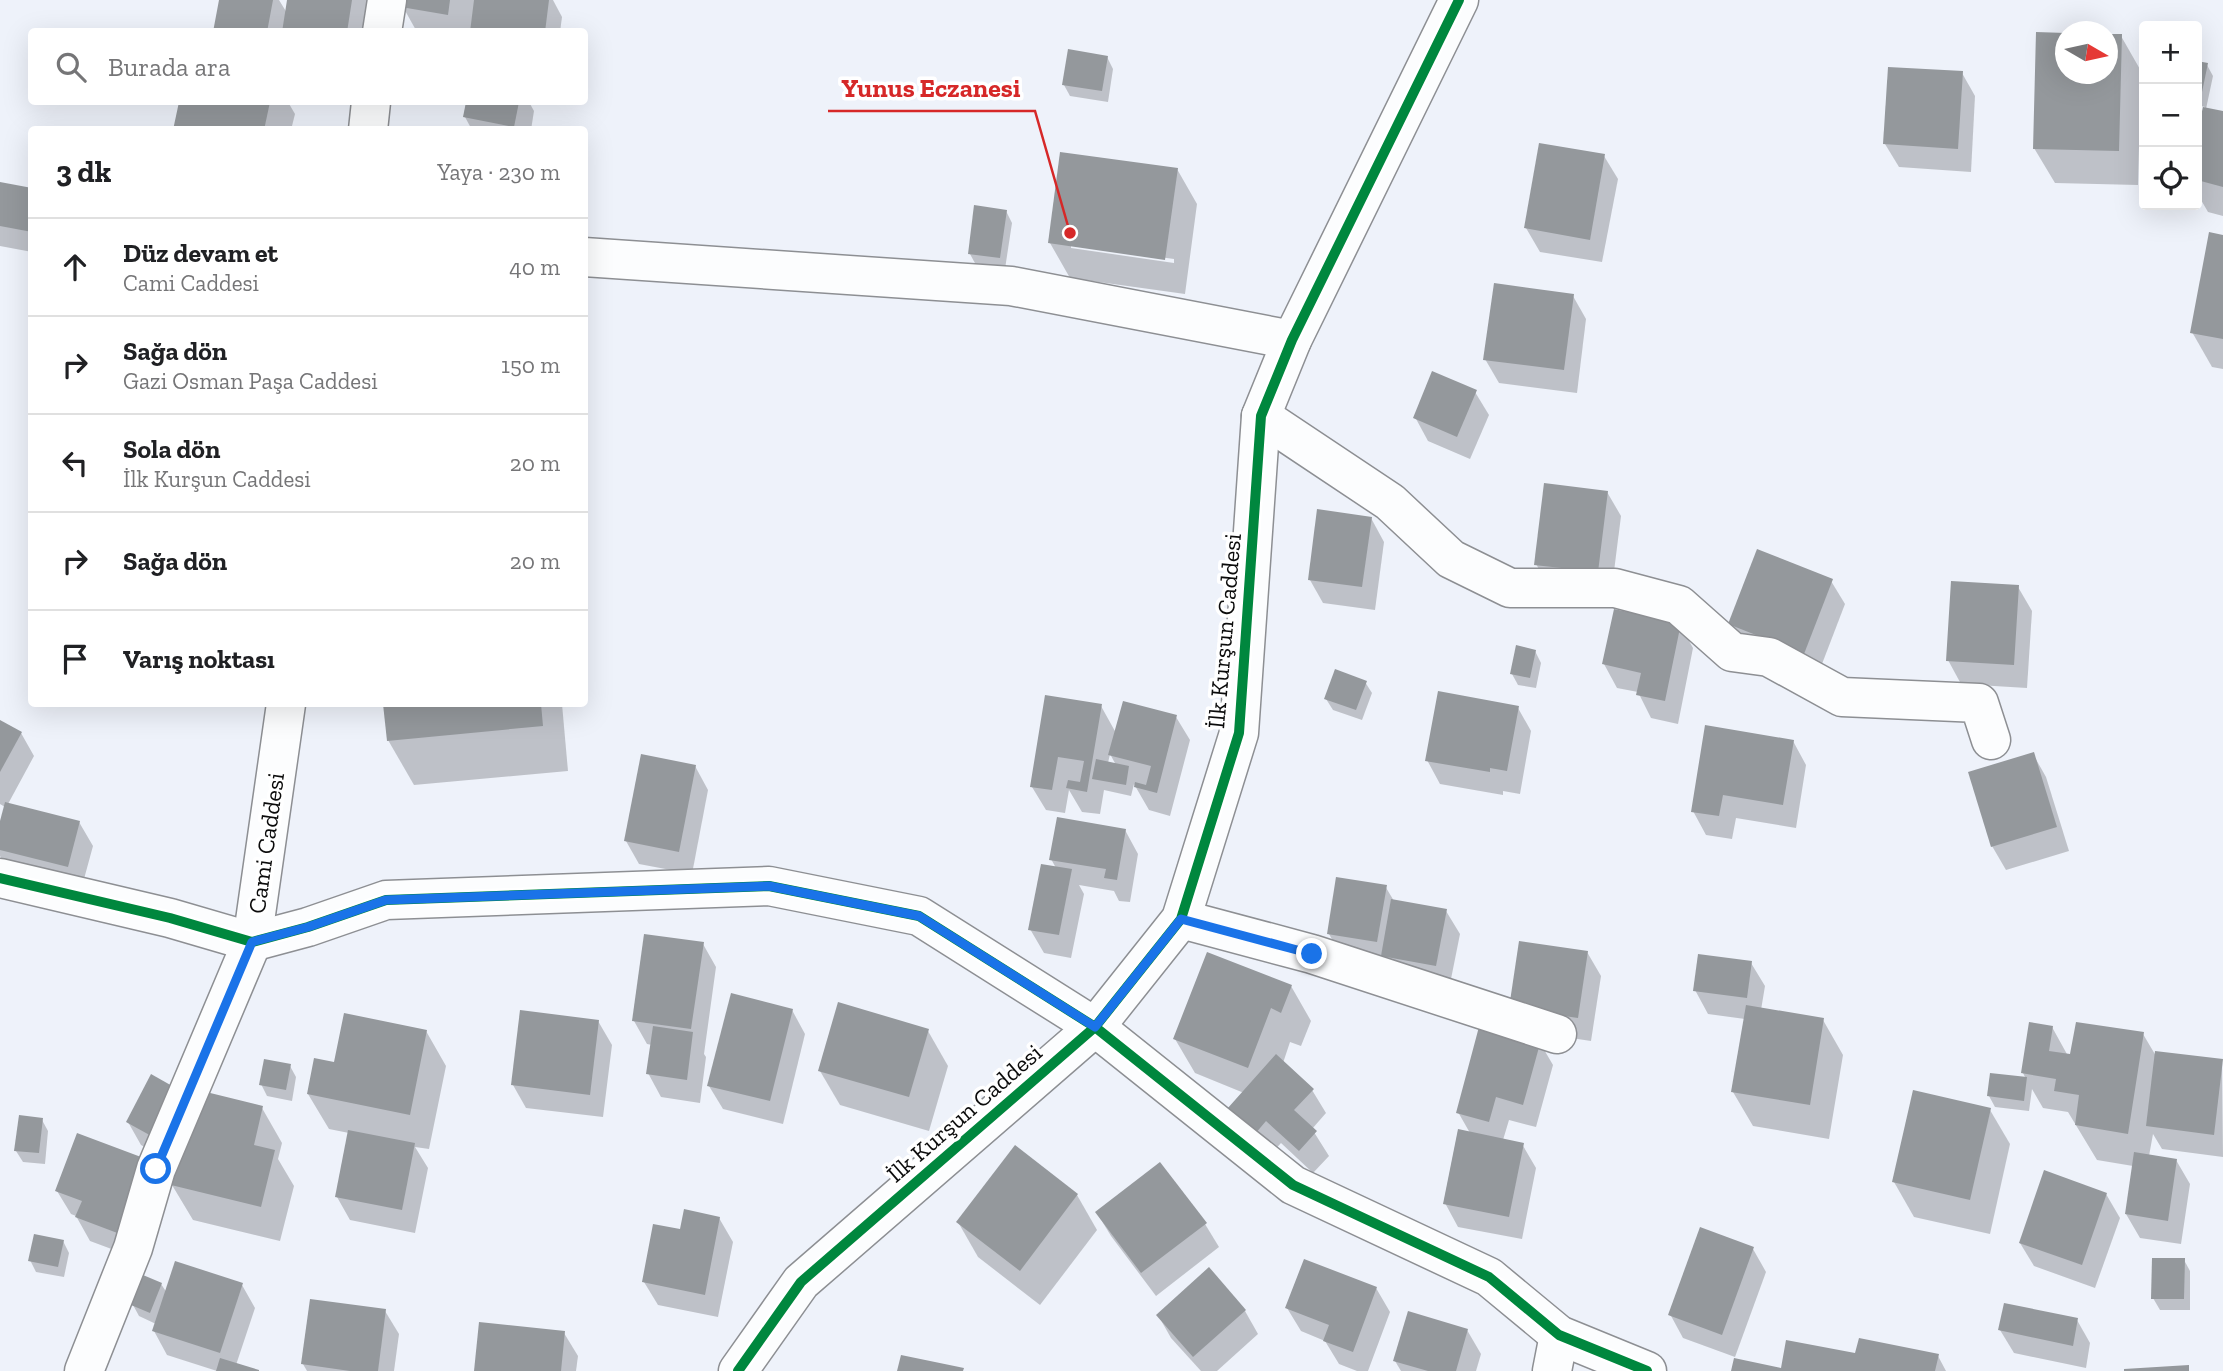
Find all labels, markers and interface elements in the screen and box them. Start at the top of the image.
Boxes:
north arrow [2055,21,2118,84]
map controls [2139,21,2202,210]
button: + [2139,21,2202,84]
search box [28,28,588,105]
icon: search [52,48,90,86]
text: Burada ara [108,51,231,83]
callout: Yunus Eczanesi [828,64,1035,111]
text: Yunus Eczanesi [842,72,1021,104]
button: − [2139,84,2202,147]
button: locate [2139,147,2202,210]
text: 3 dk [56,154,111,190]
text: Yaya · 230 m [437,158,560,186]
text: Düz devam et [123,237,278,269]
icon: ahead [56,248,94,286]
text: 40 m [509,253,560,281]
text: Cami Caddesi [123,269,259,297]
text: Sağa dön [123,335,227,367]
icon: right [56,346,94,384]
text: 150 m [501,351,560,379]
text: Gazi Osman Paşa Caddesi [123,367,378,395]
text: Sola dön [123,433,220,465]
icon: left [56,444,94,482]
text: 20 m [510,449,560,477]
text: İlk Kurşun Caddesi [123,465,311,493]
street label: İlk Kurşun Caddesi [1201,532,1247,730]
icon: right [56,542,94,580]
text: Sağa dön [123,545,227,577]
text: 20 m [510,547,560,575]
icon: arrive [56,640,94,678]
text: Varış noktası [123,643,275,675]
street label: Cami Caddesi [242,770,290,915]
route end [1296,938,1327,969]
street label: İlk Kurşun Caddesi [881,1038,1048,1188]
route start [140,1153,171,1184]

